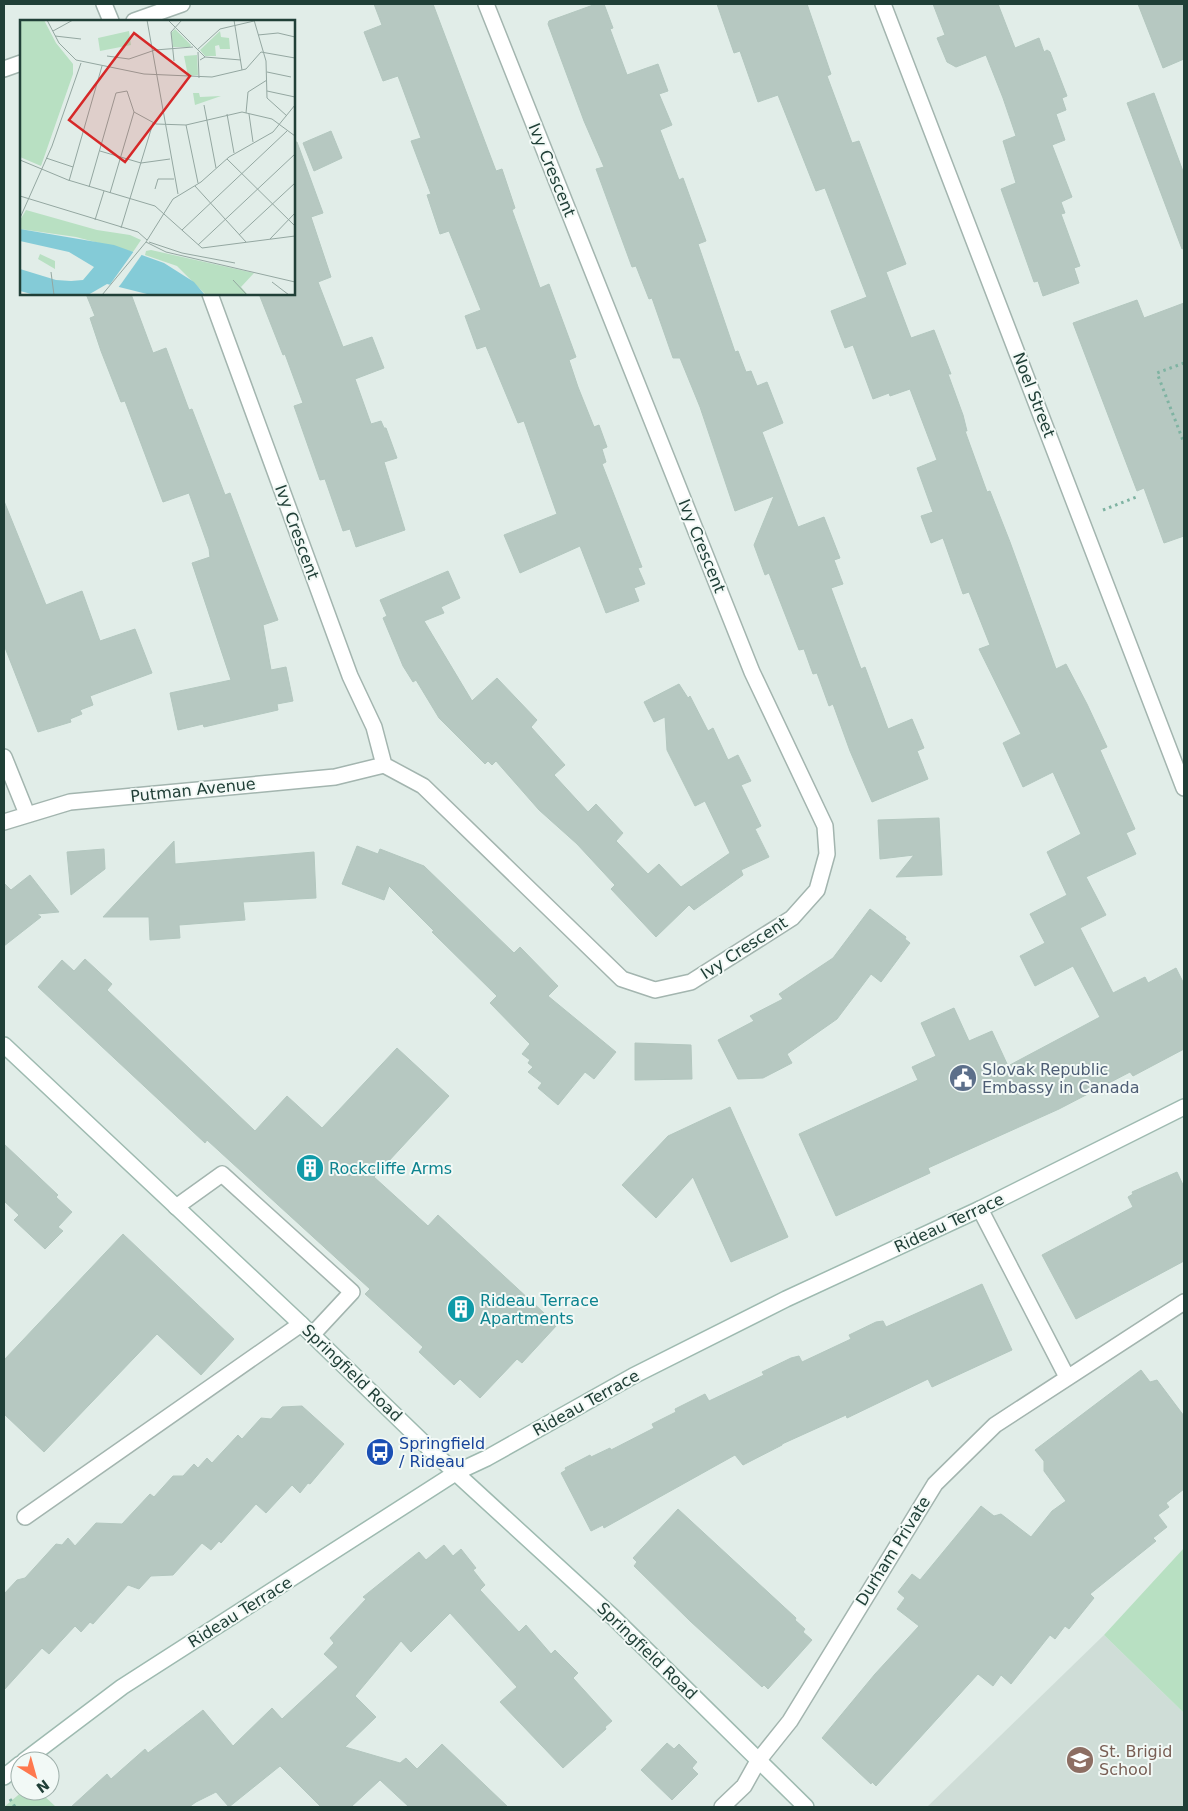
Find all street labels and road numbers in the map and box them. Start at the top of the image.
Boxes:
street label: Ivy Crescent [525,120,579,220]
street label: Noel Street [1009,350,1059,440]
street label: Ivy Crescent [271,482,323,582]
street label: Ivy Crescent [675,496,729,596]
street label: Putman Avenue [129,774,257,806]
street label: Ivy Crescent [697,913,791,983]
street label: Rideau Terrace [891,1189,1007,1257]
street label: Springfield Road [298,1321,406,1425]
street label: Rideau Terrace [529,1366,643,1440]
street label: Durham Private [852,1493,934,1609]
street label: Rideau Terrace [185,1572,295,1652]
street label: Springfield Road [593,1599,701,1703]

